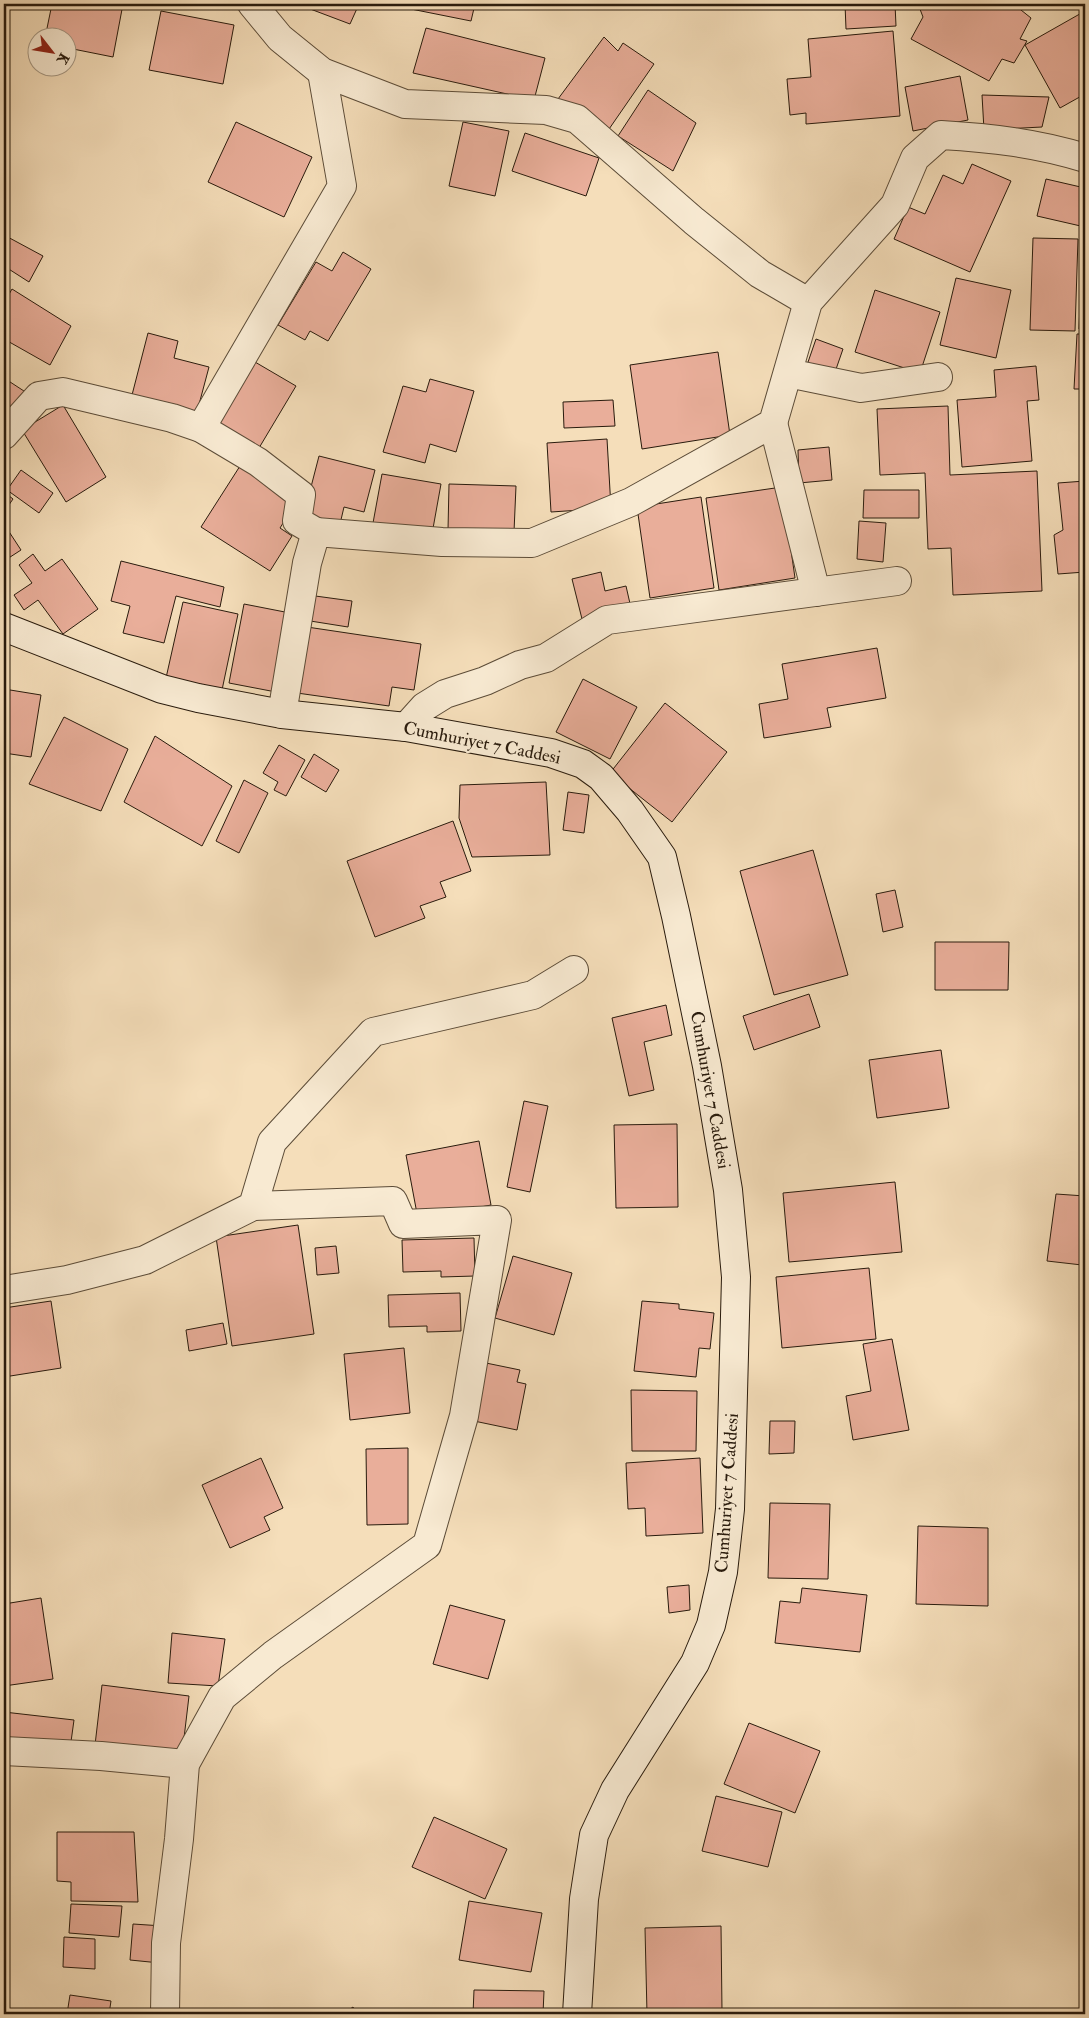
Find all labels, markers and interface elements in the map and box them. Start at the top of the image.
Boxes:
north arrow [28,28,78,78]
text: K [52,50,73,68]
street label: Cumhuriyet 7 Caddesi [401,716,563,770]
street label: Cumhuriyet 7 Caddesi [685,1009,735,1171]
street label: Cumhuriyet 7 Caddesi [710,1412,744,1574]

